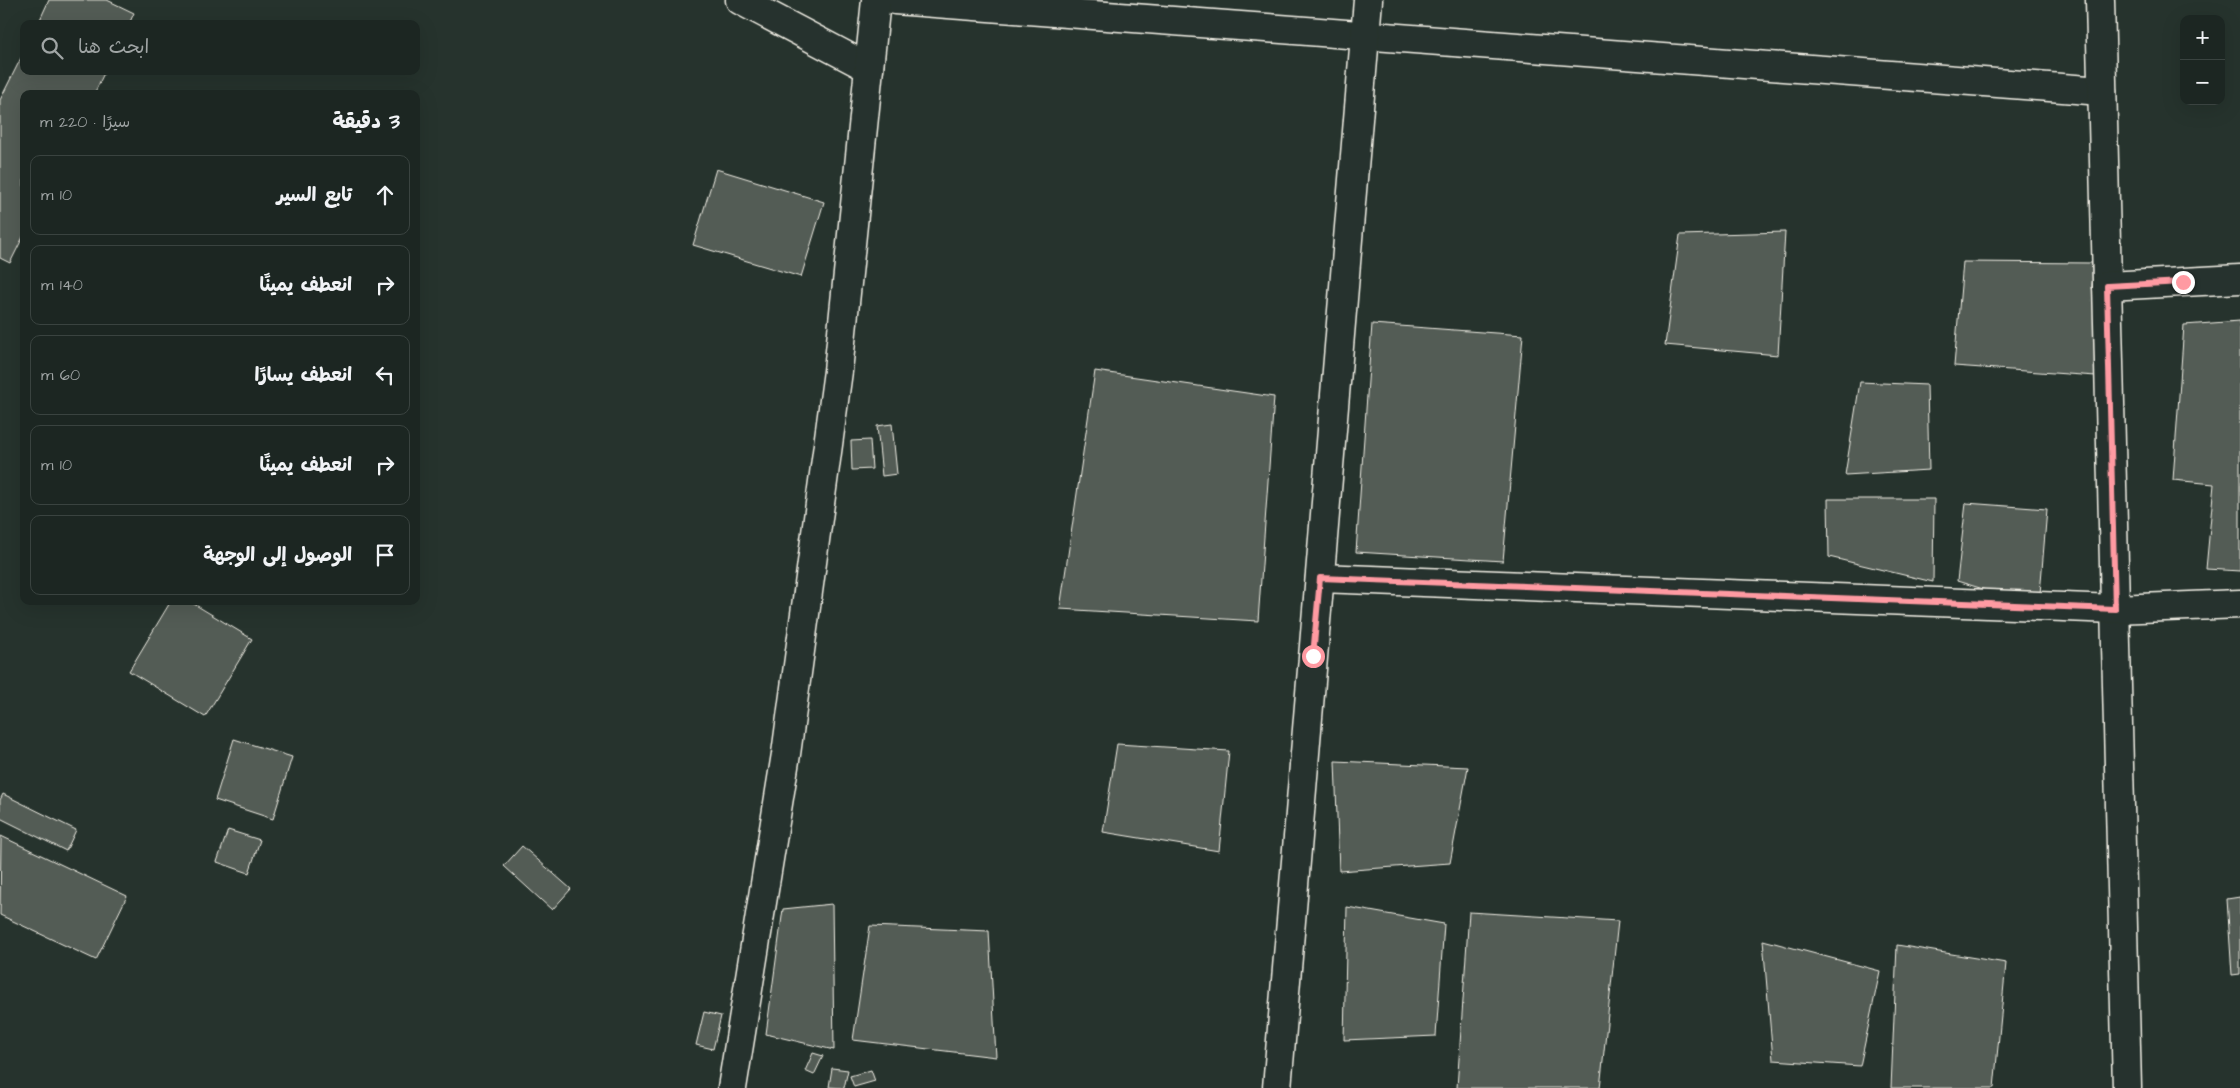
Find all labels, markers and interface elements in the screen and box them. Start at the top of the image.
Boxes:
map controls [2180,15,2225,105]
button: + [2180,15,2225,60]
search box [20,20,420,75]
icon: search [38,34,66,62]
text: ابحث هنا [78,34,149,61]
button: − [2180,60,2225,105]
text: 3 دقيقة [332,107,400,136]
text: سيرًا · 220 m [40,111,130,133]
icon: ahead [371,181,399,209]
text: تابع السير [277,182,352,209]
text: 10 m [41,184,72,206]
icon: right [371,271,399,299]
route end [2172,271,2195,294]
text: انعطف يمينًا [260,272,352,299]
text: 140 m [41,274,83,296]
icon: left [371,361,399,389]
text: انعطف يسارًا [255,362,352,389]
text: 60 m [41,364,80,386]
icon: right [371,451,399,479]
text: انعطف يمينًا [260,452,352,479]
text: 10 m [41,454,72,476]
icon: arrive [371,541,399,569]
text: الوصول إلى الوجهة [203,542,352,569]
route start [1302,645,1325,668]

